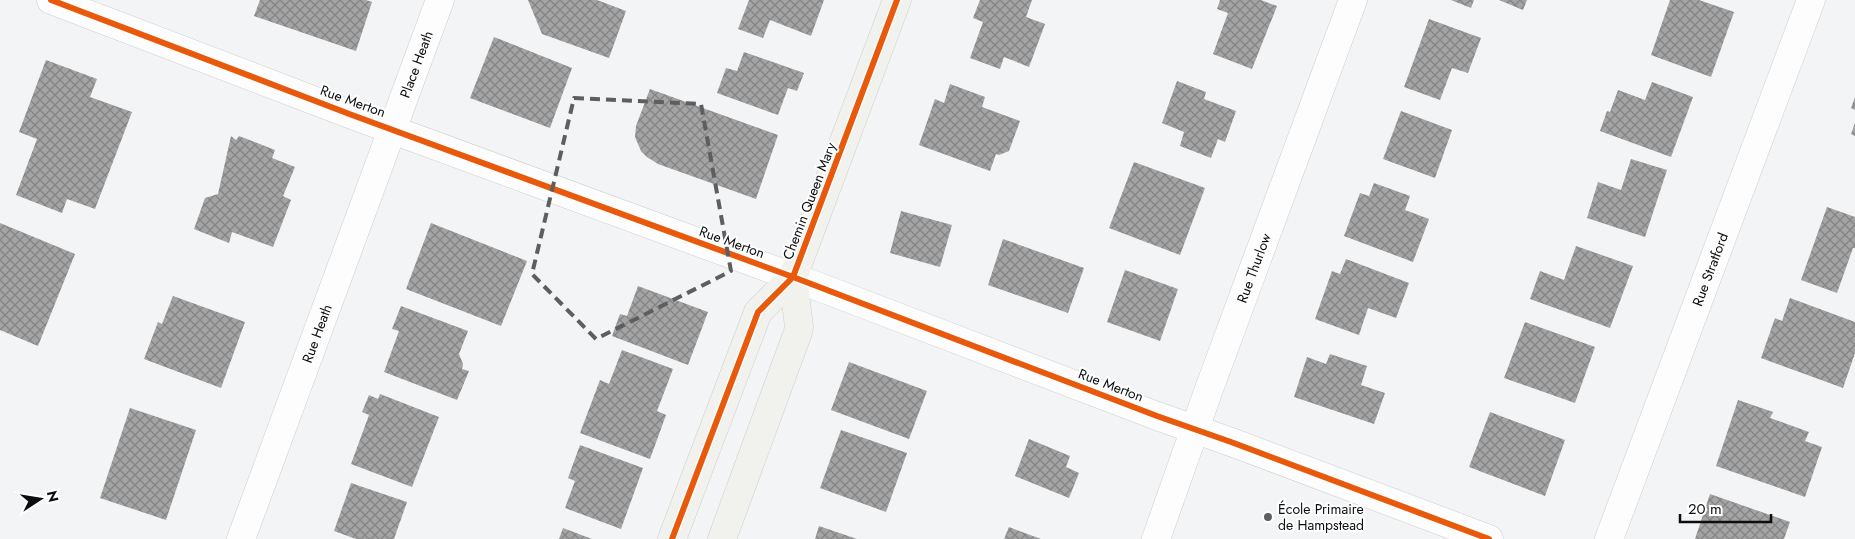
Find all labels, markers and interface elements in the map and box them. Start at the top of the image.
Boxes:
street label: Place Heath [395,28,438,101]
street label: Rue Merton [317,80,389,122]
street label: Chemin Queen Mary [777,139,841,263]
street label: Rue Merton [696,221,768,263]
street label: Rue Thurlow [1232,230,1276,306]
street label: Rue Stratford [1687,230,1733,309]
street label: Rue Heath [297,301,337,366]
street label: Rue Merton [1076,363,1146,407]
north arrow [15,474,65,524]
text: N [42,489,64,504]
scale bar [1680,492,1771,524]
text: 20 m [1688,498,1722,520]
place label: École Primaire de Hampstead [1278,499,1364,535]
marker: École Primaire de Hampstead [1262,511,1274,523]

